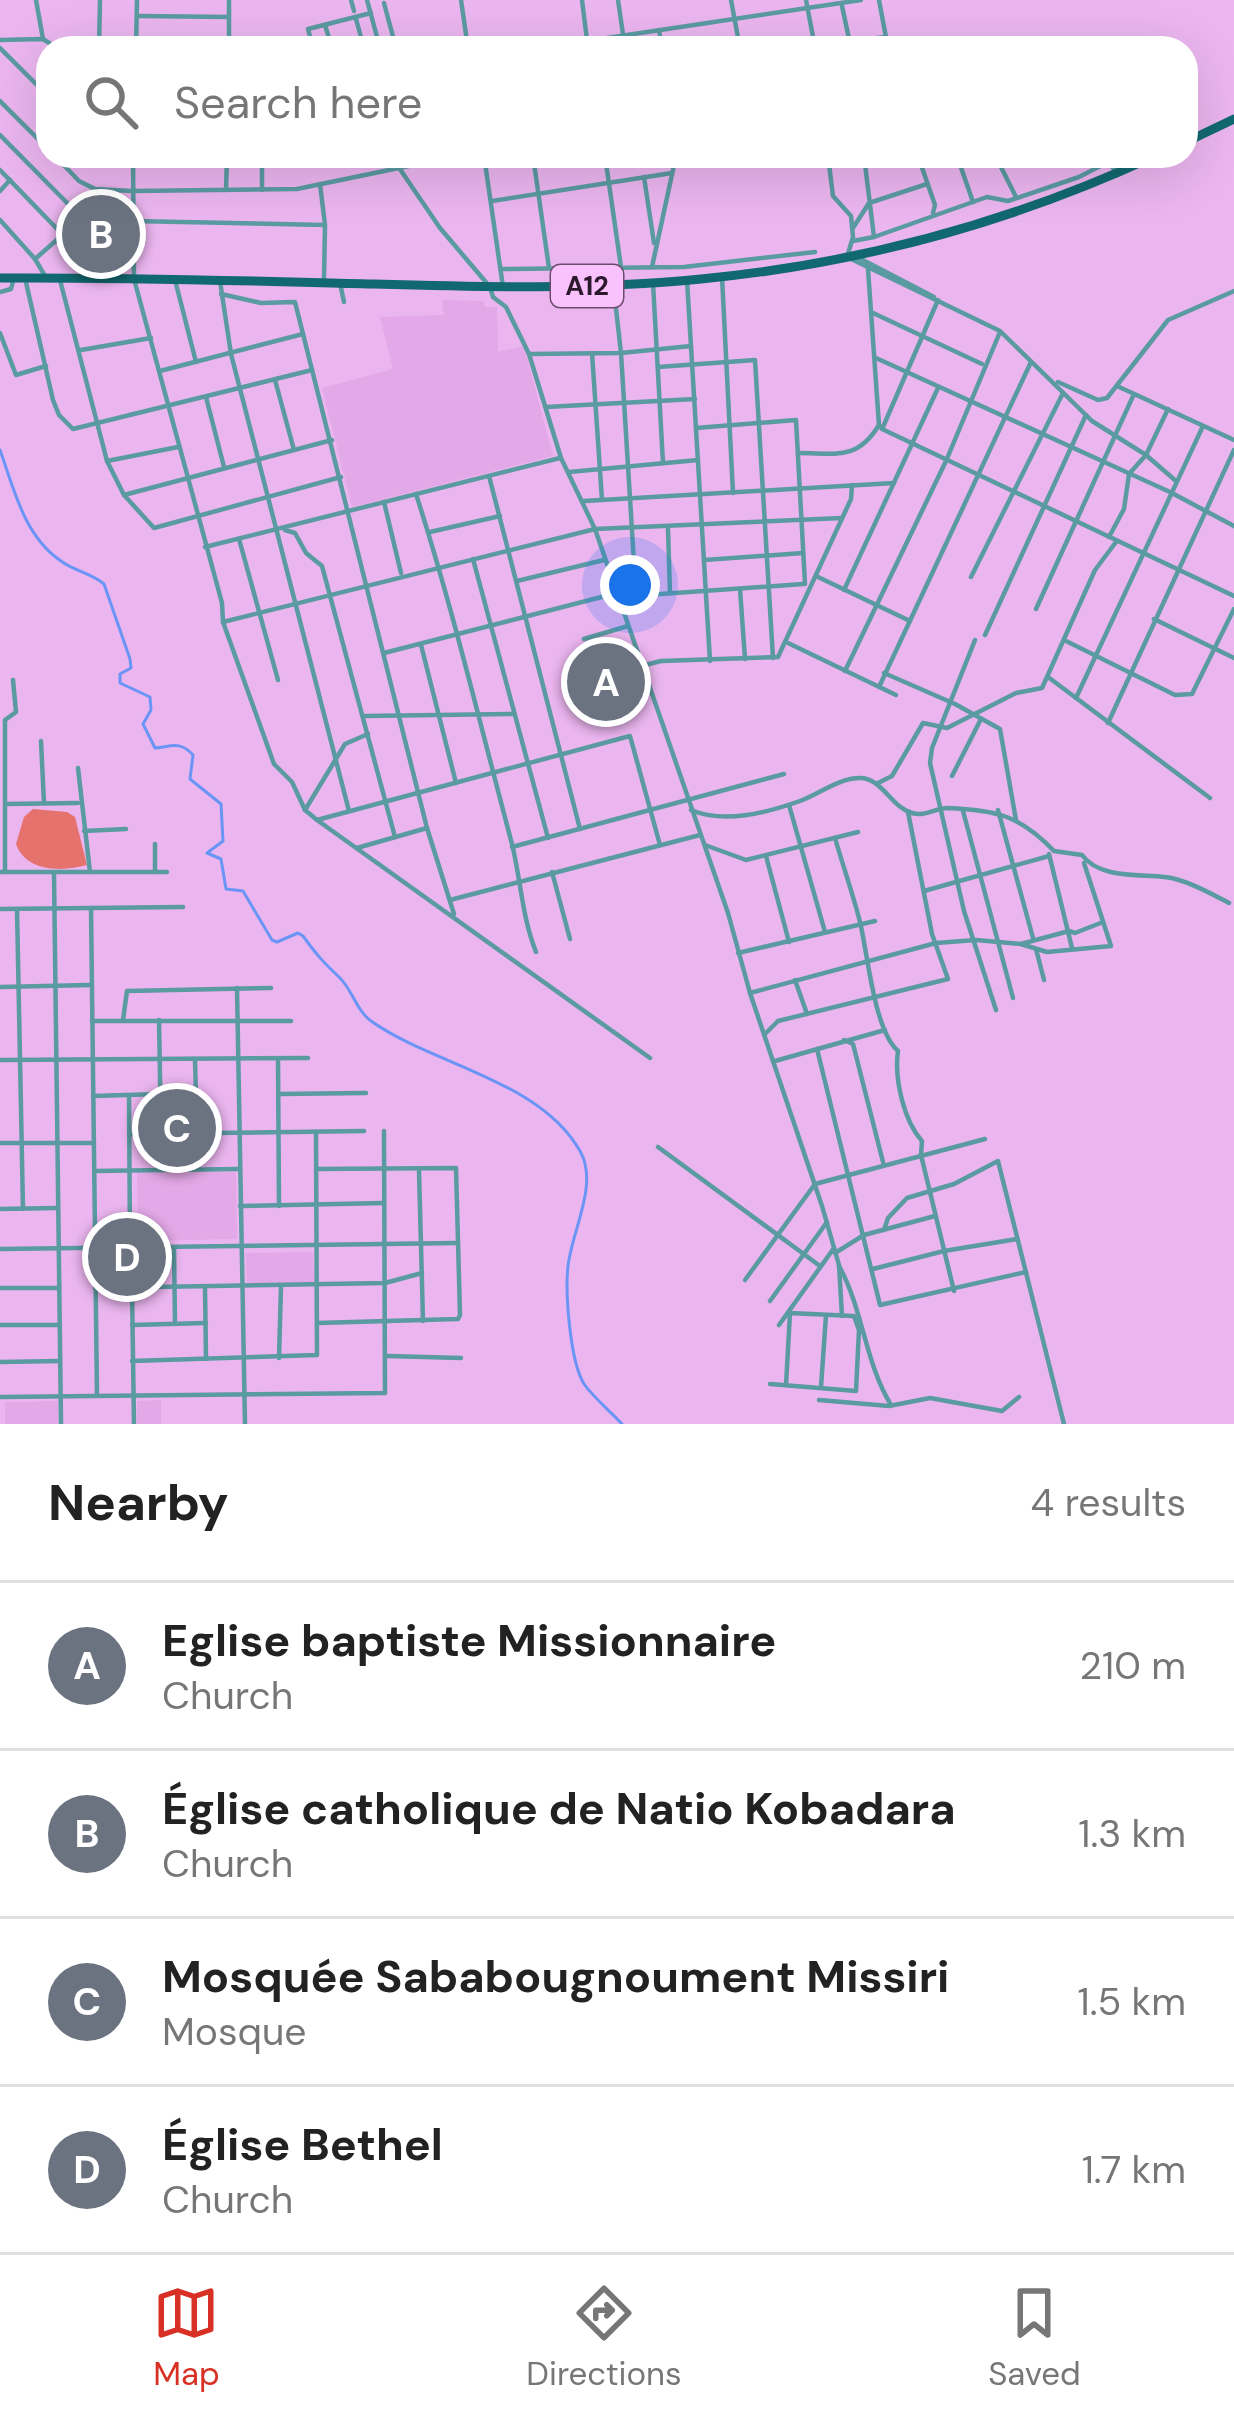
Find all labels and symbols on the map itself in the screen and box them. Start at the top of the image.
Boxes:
pin: B [62,189,140,279]
road number: A12 [551,265,623,307]
your location [600,555,660,615]
pin: A [567,637,645,727]
pin: C [138,1083,216,1173]
pin: D [88,1212,166,1302]

